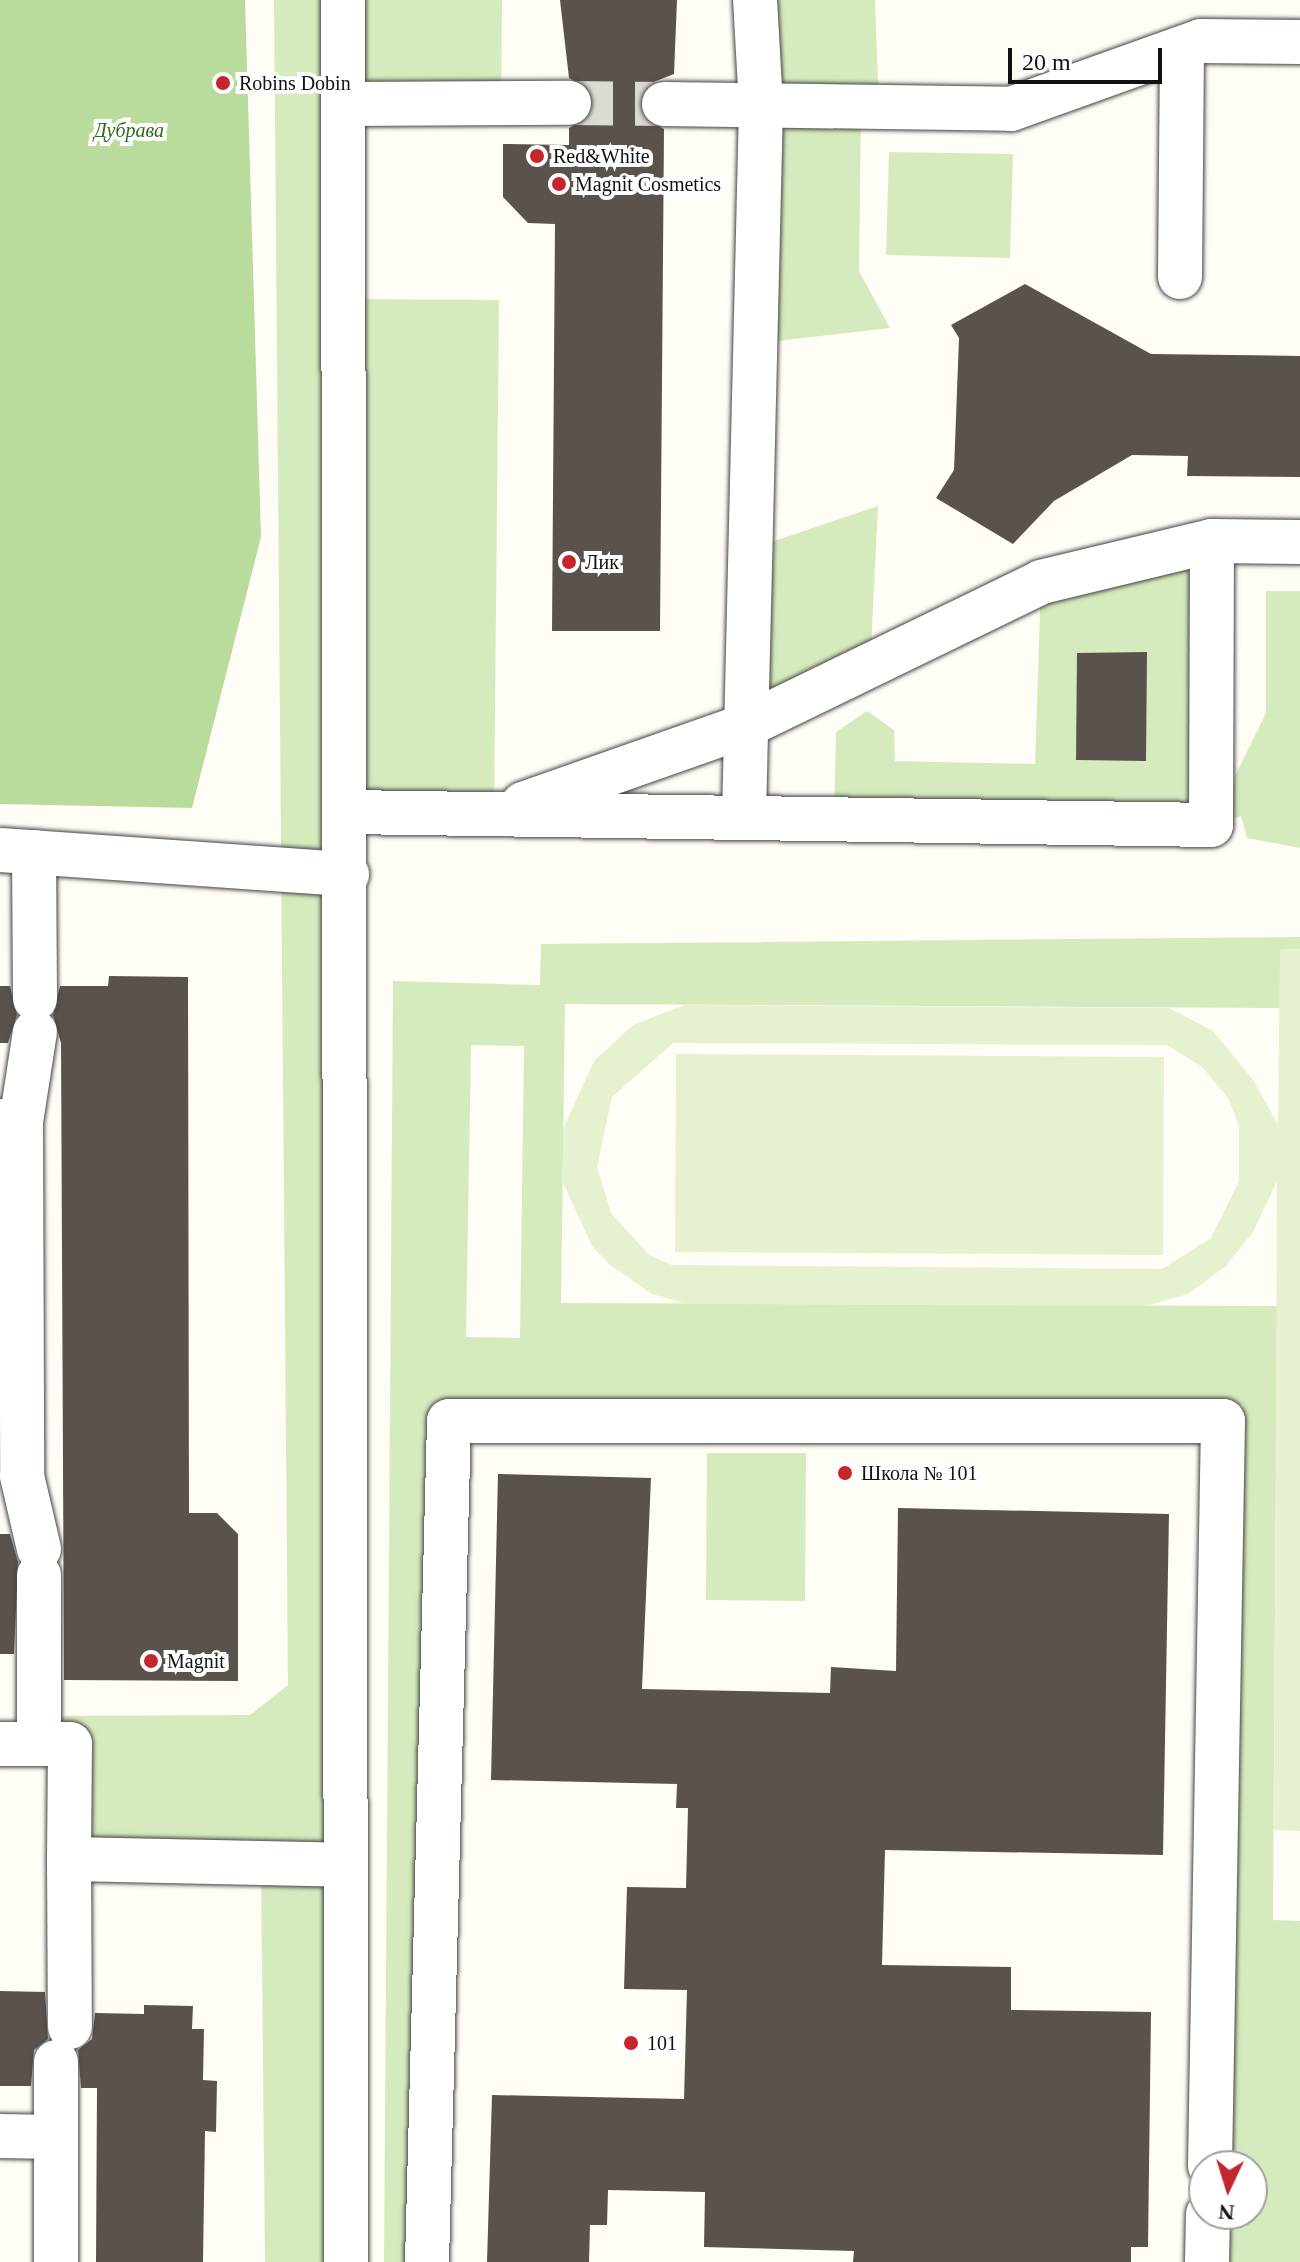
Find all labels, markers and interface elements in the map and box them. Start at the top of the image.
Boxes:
scale bar [1012,32,1166,82]
text: 20 m [1022,49,1071,75]
place label: Robins Dobin [239,71,351,95]
marker: Robins Dobin [214,74,232,92]
park label: Дубрава [94,118,164,142]
place label: Red&White [553,144,650,168]
marker: Red&White [528,147,546,165]
place label: Magnit Cosmetics [575,172,721,196]
marker: Magnit Cosmetics [550,175,568,193]
place label: Лик [585,550,619,574]
marker: Лик [560,553,578,571]
place label: Школа № 101 [861,1461,978,1485]
marker: Школа № 101 [836,1464,854,1482]
place label: Magnit [167,1649,225,1673]
marker: Magnit [142,1652,160,1670]
place label: 101 [647,2031,677,2055]
marker: 101 [622,2034,640,2052]
north arrow [1188,2150,1268,2230]
text: N [1218,2199,1235,2225]

